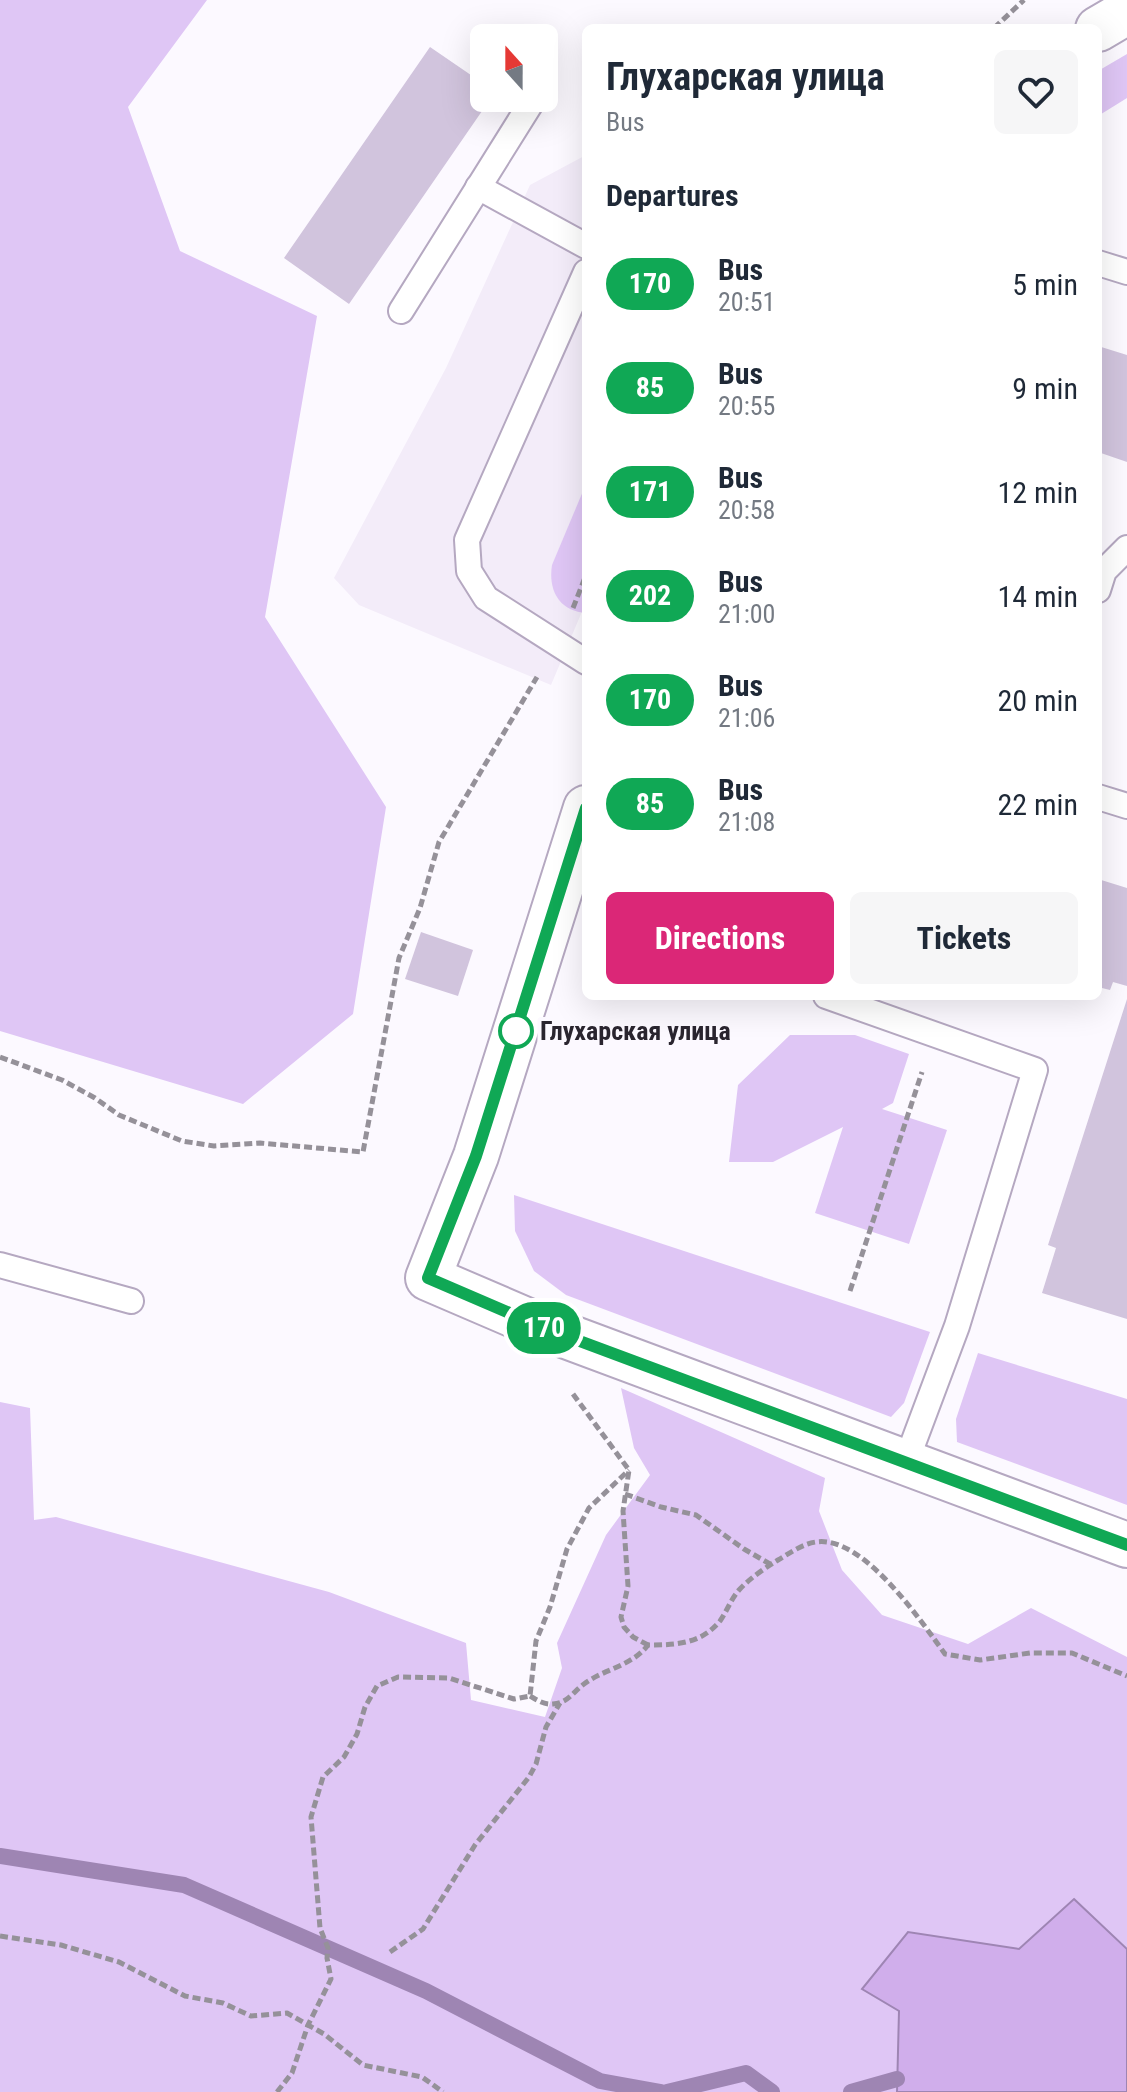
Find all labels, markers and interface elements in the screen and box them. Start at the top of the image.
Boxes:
north arrow [470,24,558,112]
map controls [470,24,558,112]
button: heart [994,50,1078,134]
text: Глухарская улица [606,55,885,99]
text: Bus [606,107,645,137]
text: Departures [606,178,739,213]
text: Bus [718,252,763,287]
text: 170 [629,267,671,300]
text: 5 min [1012,267,1078,302]
text: 20:51 [718,287,775,317]
text: Bus [718,356,763,391]
text: 85 [636,371,664,404]
text: 9 min [1012,371,1078,406]
text: 20:55 [718,391,775,421]
text: Bus [718,460,763,495]
text: 171 [629,475,671,508]
text: 12 min [997,475,1078,510]
text: 20:58 [718,495,775,525]
text: Bus [718,564,763,599]
text: 202 [629,579,671,612]
text: 14 min [997,579,1078,614]
text: 21:00 [718,599,775,629]
text: Bus [718,668,763,703]
text: 170 [629,683,671,716]
text: 20 min [997,683,1078,718]
text: 21:06 [718,703,775,733]
text: Bus [718,772,763,807]
text: 85 [636,787,664,820]
text: 22 min [997,787,1078,822]
text: 21:08 [718,807,775,837]
button: Directions [606,892,834,984]
button: Tickets [850,892,1078,984]
marker: Глухарская улица [499,1014,533,1048]
place label: Глухарская улица [540,1016,731,1046]
line badge: 170 [498,1302,590,1354]
text: 170 [523,1311,565,1344]

